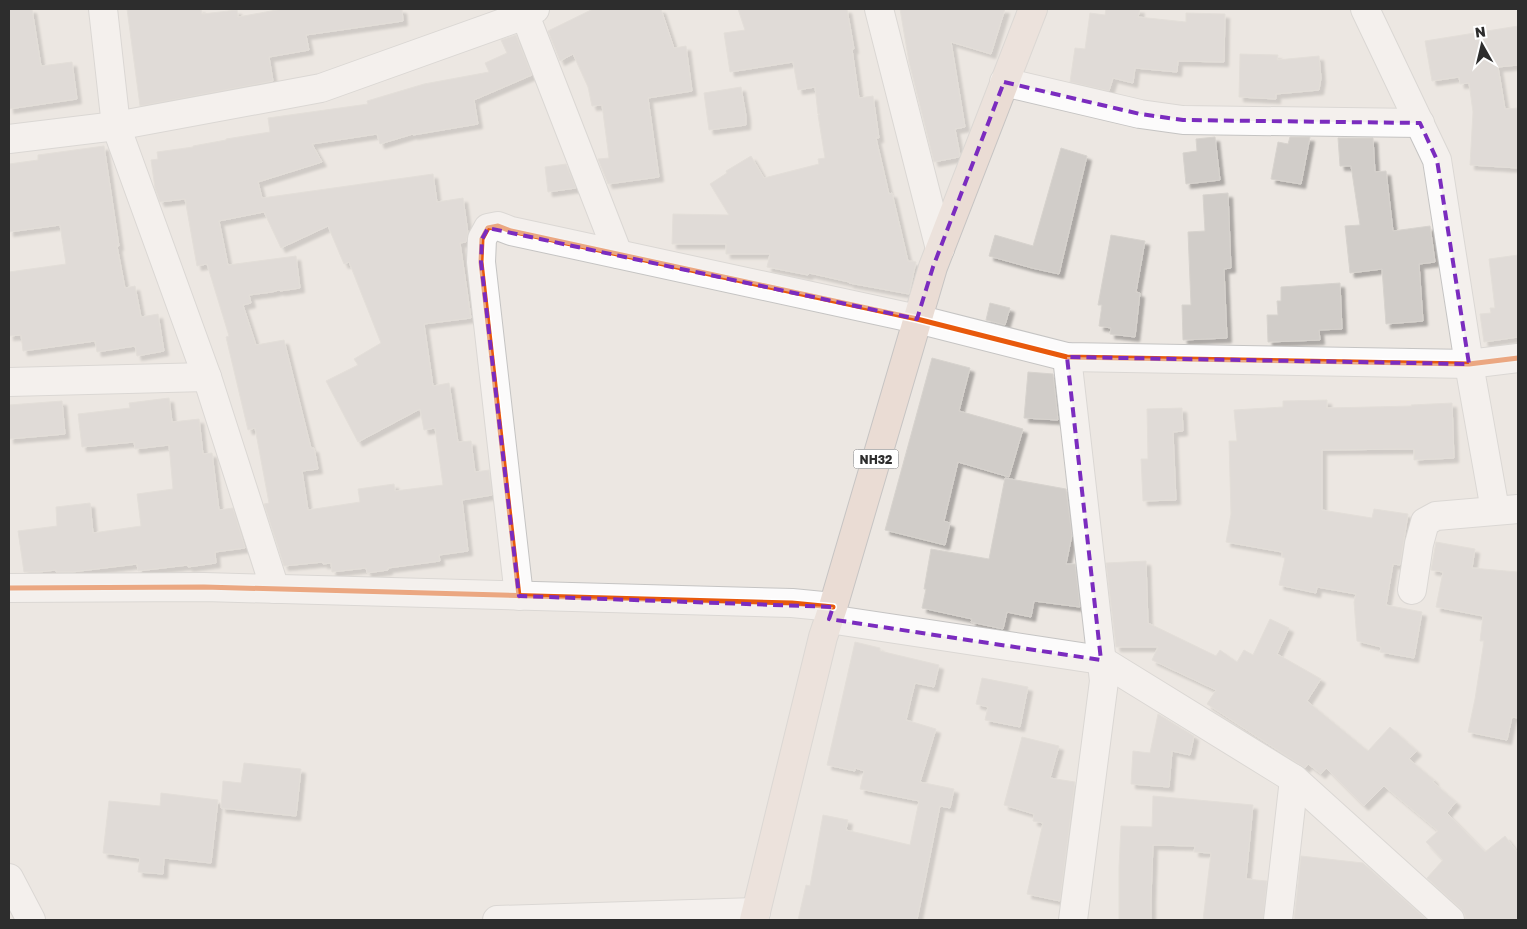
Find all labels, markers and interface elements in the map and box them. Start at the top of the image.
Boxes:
north arrow [1457,20,1507,70]
text: N [1474,22,1487,41]
road number: NH32 [854,449,898,468]

